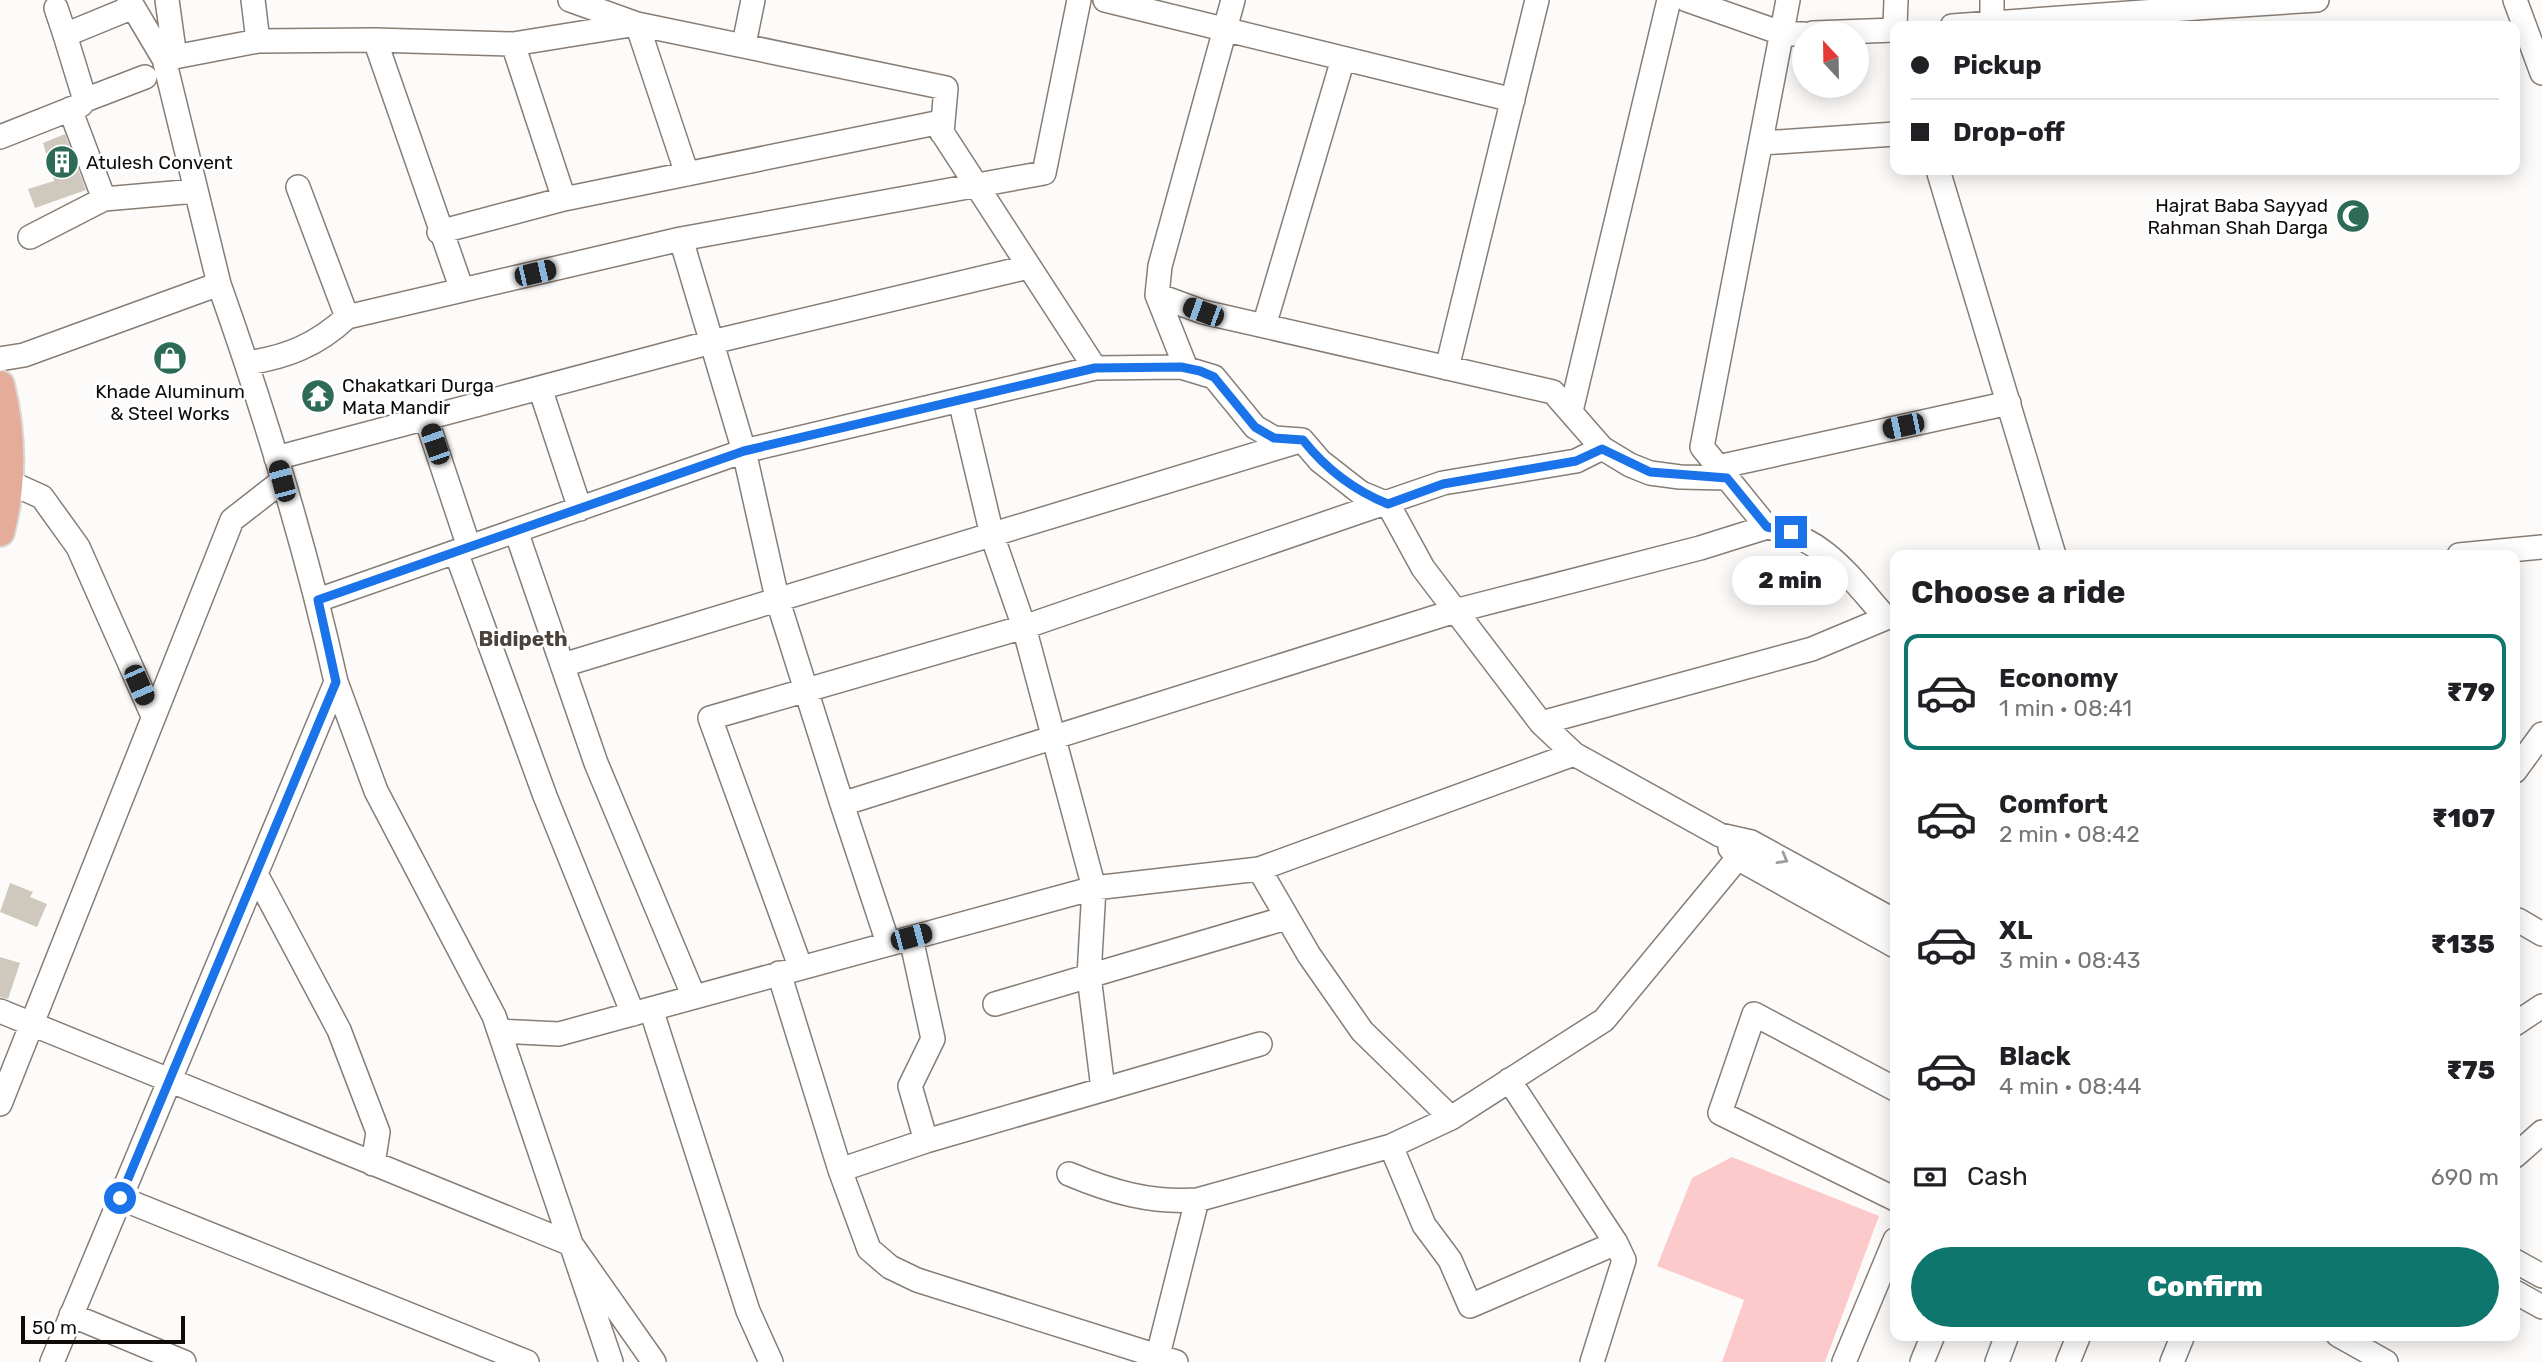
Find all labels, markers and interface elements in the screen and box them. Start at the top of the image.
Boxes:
north arrow [1792,21,1869,98]
map controls [1792,21,1869,98]
text: Pickup [1953,50,2042,81]
text: Drop-off [1953,117,2065,148]
building icon: Atulesh Convent [43,143,81,181]
place label: Atulesh Convent [86,151,233,174]
place label: Hajrat Baba Sayyad Rahman Shah Darga [2147,194,2328,239]
mosque icon: Hajrat Baba Sayyad Rahman Shah Darga [2334,197,2372,235]
car [513,258,558,288]
car [1180,295,1227,329]
shop icon: Khade Aluminum & Steel Works [151,339,189,377]
place label: Chakatkari Durga Mata Mandir [342,374,494,419]
temple icon: Chakatkari Durga Mata Mandir [299,377,337,415]
place label: Khade Aluminum & Steel Works [95,380,245,425]
car [1881,411,1926,441]
car [419,421,452,467]
car [267,458,298,504]
route end [1775,516,1807,548]
callout: 2 min [1733,556,1849,606]
text: 2 min [1758,566,1822,594]
text: Choose a ride [1911,573,2125,611]
district label: Bidipeth [478,626,568,651]
icon: car [1915,661,1978,724]
car [121,662,158,708]
text: Economy [1999,663,2118,694]
text: ₹79 [2446,677,2495,708]
text: 1 min · 08:41 [1999,694,2132,722]
icon: car [1915,787,1978,850]
text: Comfort [1999,789,2108,820]
text: ₹107 [2432,803,2495,834]
text: 2 min · 08:42 [1999,820,2140,848]
one-way arrow [1776,851,1788,864]
icon: car [1915,913,1978,976]
text: XL [1999,915,2032,946]
car [888,921,935,953]
text: ₹135 [2430,929,2495,960]
text: 3 min · 08:43 [1999,946,2141,974]
icon: car [1915,1039,1978,1102]
text: Black [1999,1041,2071,1072]
text: ₹75 [2446,1055,2495,1086]
text: 4 min · 08:44 [1999,1072,2141,1100]
icon: cash [1911,1158,1949,1196]
text: Cash [1967,1161,2028,1192]
text: 690 m [2431,1163,2499,1191]
route start [104,1182,136,1214]
button: Confirm [1911,1247,2499,1327]
scale bar [21,1313,186,1345]
text: 50 m [32,1316,77,1339]

